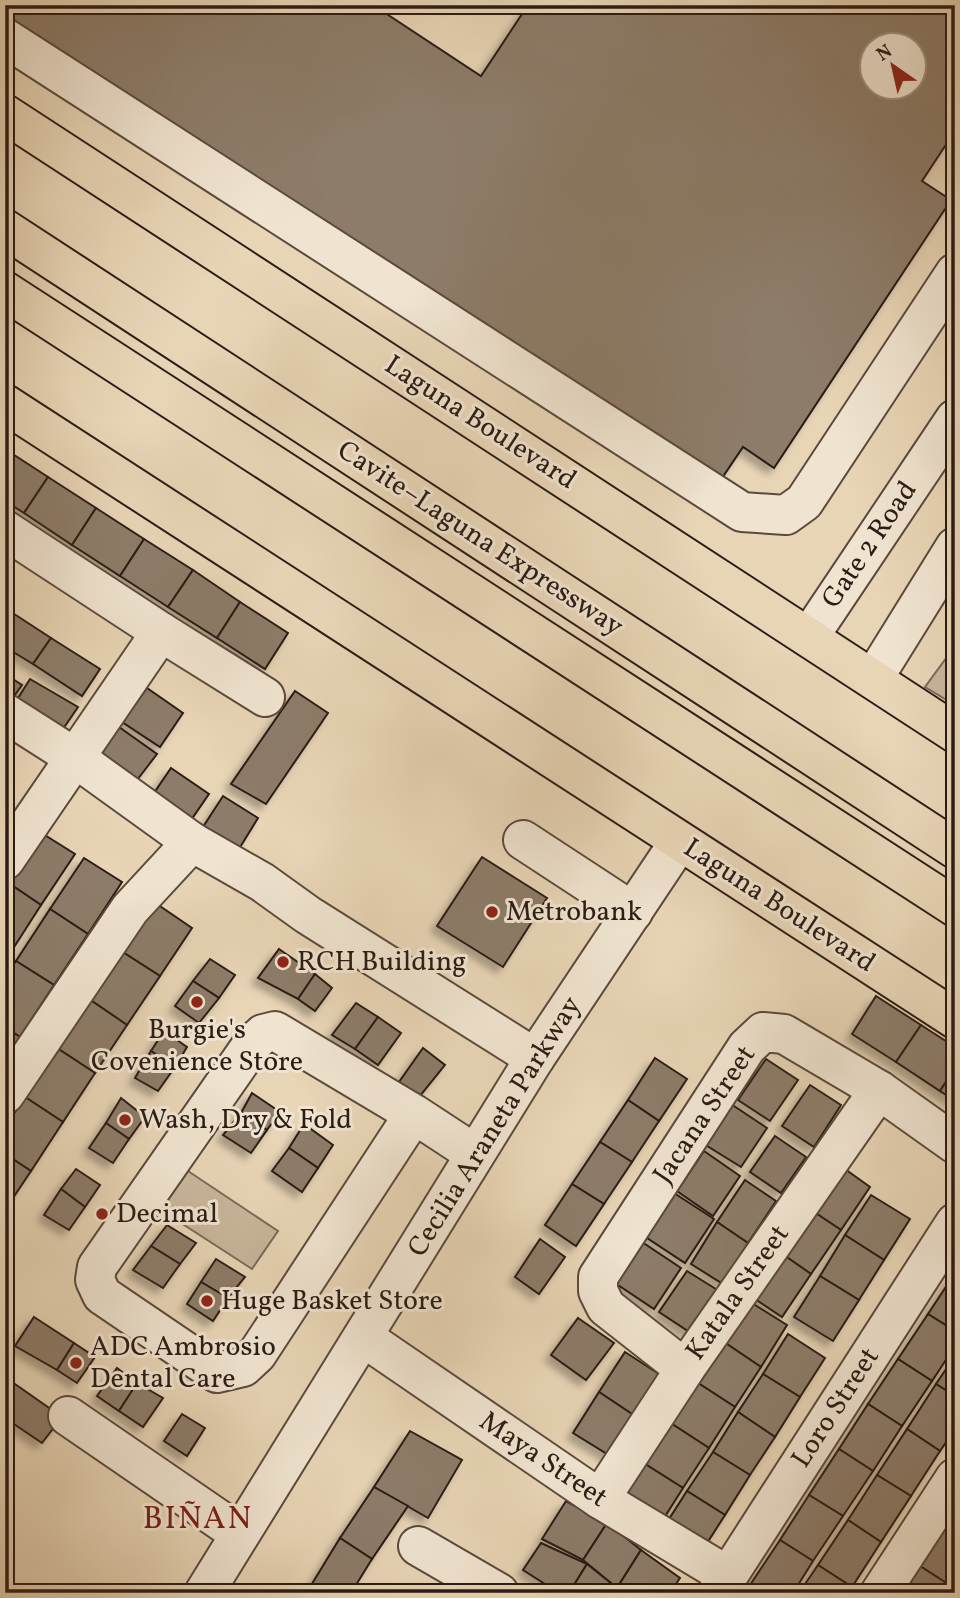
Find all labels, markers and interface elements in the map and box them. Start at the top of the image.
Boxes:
north arrow [858,32,928,102]
text: N [872,39,898,68]
street label: Laguna Boulevard [376,346,584,500]
street label: Cavite–Laguna Expressway [329,432,631,646]
street label: Gate 2 Road [813,473,927,617]
street label: Laguna Boulevard [675,829,883,983]
place label: Metrobank [506,893,642,932]
marker: Metrobank [484,904,500,920]
place label: RCH Building [297,943,466,982]
marker: RCH Building [275,954,291,970]
street label: Cecilia Araneta Parkway [399,989,591,1265]
marker: Burgie's Covenience Store [189,994,205,1010]
place label: Burgie's Covenience Store [91,1011,303,1082]
street label: Jacana Street [644,1038,766,1192]
place label: Wash, Dry & Fold [139,1101,352,1140]
marker: Wash, Dry & Fold [117,1112,133,1128]
place label: Decimal [116,1195,218,1234]
marker: Decimal [94,1206,110,1222]
street label: Katala Street [677,1217,799,1369]
place label: Huge Basket Store [221,1282,443,1321]
marker: Huge Basket Store [199,1293,215,1309]
place label: ADC Ambrosio Dental Care [90,1328,276,1399]
street label: Loro Street [783,1340,889,1476]
marker: ADC Ambrosio Dental Care [68,1355,84,1371]
street label: Maya Street [471,1403,615,1517]
district label: BIÑAN [143,1498,253,1542]

